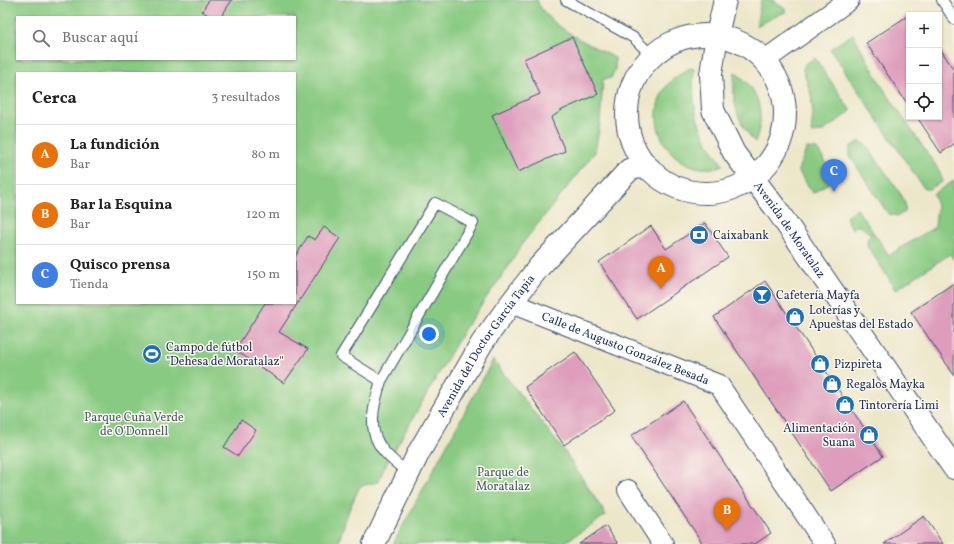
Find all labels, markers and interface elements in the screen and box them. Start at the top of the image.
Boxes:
map controls [906,12,942,120]
button: + [906,12,942,48]
search box [16,16,296,60]
icon: search [30,27,52,49]
text: Buscar aquí [62,28,138,49]
button: − [906,48,942,84]
button: locate [906,84,942,120]
text: Cerca [32,87,77,110]
text: 3 resultados [211,89,280,107]
text: La fundición [70,135,160,156]
text: A [40,146,50,164]
text: 80 m [251,146,280,164]
text: Bar [70,156,90,174]
pin: C [821,159,847,192]
street label: Avenida de Moratalaz [749,179,828,282]
text: Bar la Esquina [70,195,172,216]
text: B [41,206,49,224]
text: 120 m [246,206,280,224]
text: Bar [70,216,90,234]
bank icon: Caixabank [688,224,710,246]
place label: Caixabank [713,228,769,244]
text: Quisco prensa [70,255,170,276]
pin: A [648,256,674,289]
text: C [41,266,49,284]
text: 150 m [247,266,280,284]
street label: Avenida del Doctor García Tapia [434,272,539,421]
text: Tienda [70,276,109,294]
bar icon: Cafetería Mayfa [751,284,773,306]
place label: Cafetería Mayfa [776,288,860,304]
place label: Loterías y Apuestas del Estado [809,303,913,333]
shop icon: Loterías y Apuestas del Estado [784,306,806,328]
street label: Calle de Augusto González Besada [539,309,711,389]
your location [419,324,439,344]
place label: Campo de fútbol "Dehesa de Moratalaz" [166,340,284,370]
sports icon: Campo de fútbol "Dehesa de Moratalaz" [141,343,163,365]
shop icon: Pizpireta [809,353,831,375]
place label: Pizpireta [834,357,882,373]
shop icon: Regalos Mayka [821,373,843,395]
place label: Regalos Mayka [846,377,925,393]
shop icon: Tintorería Limi [834,394,856,416]
place label: Tintorería Limi [859,398,939,414]
park label: Parque Cuña Verde de O'Donnell [84,410,184,440]
place label: Alimentación Suana [783,421,855,451]
shop icon: Alimentación Suana [858,424,880,446]
park label: Parque de Moratalaz [476,465,530,495]
pin: B [714,498,740,531]

